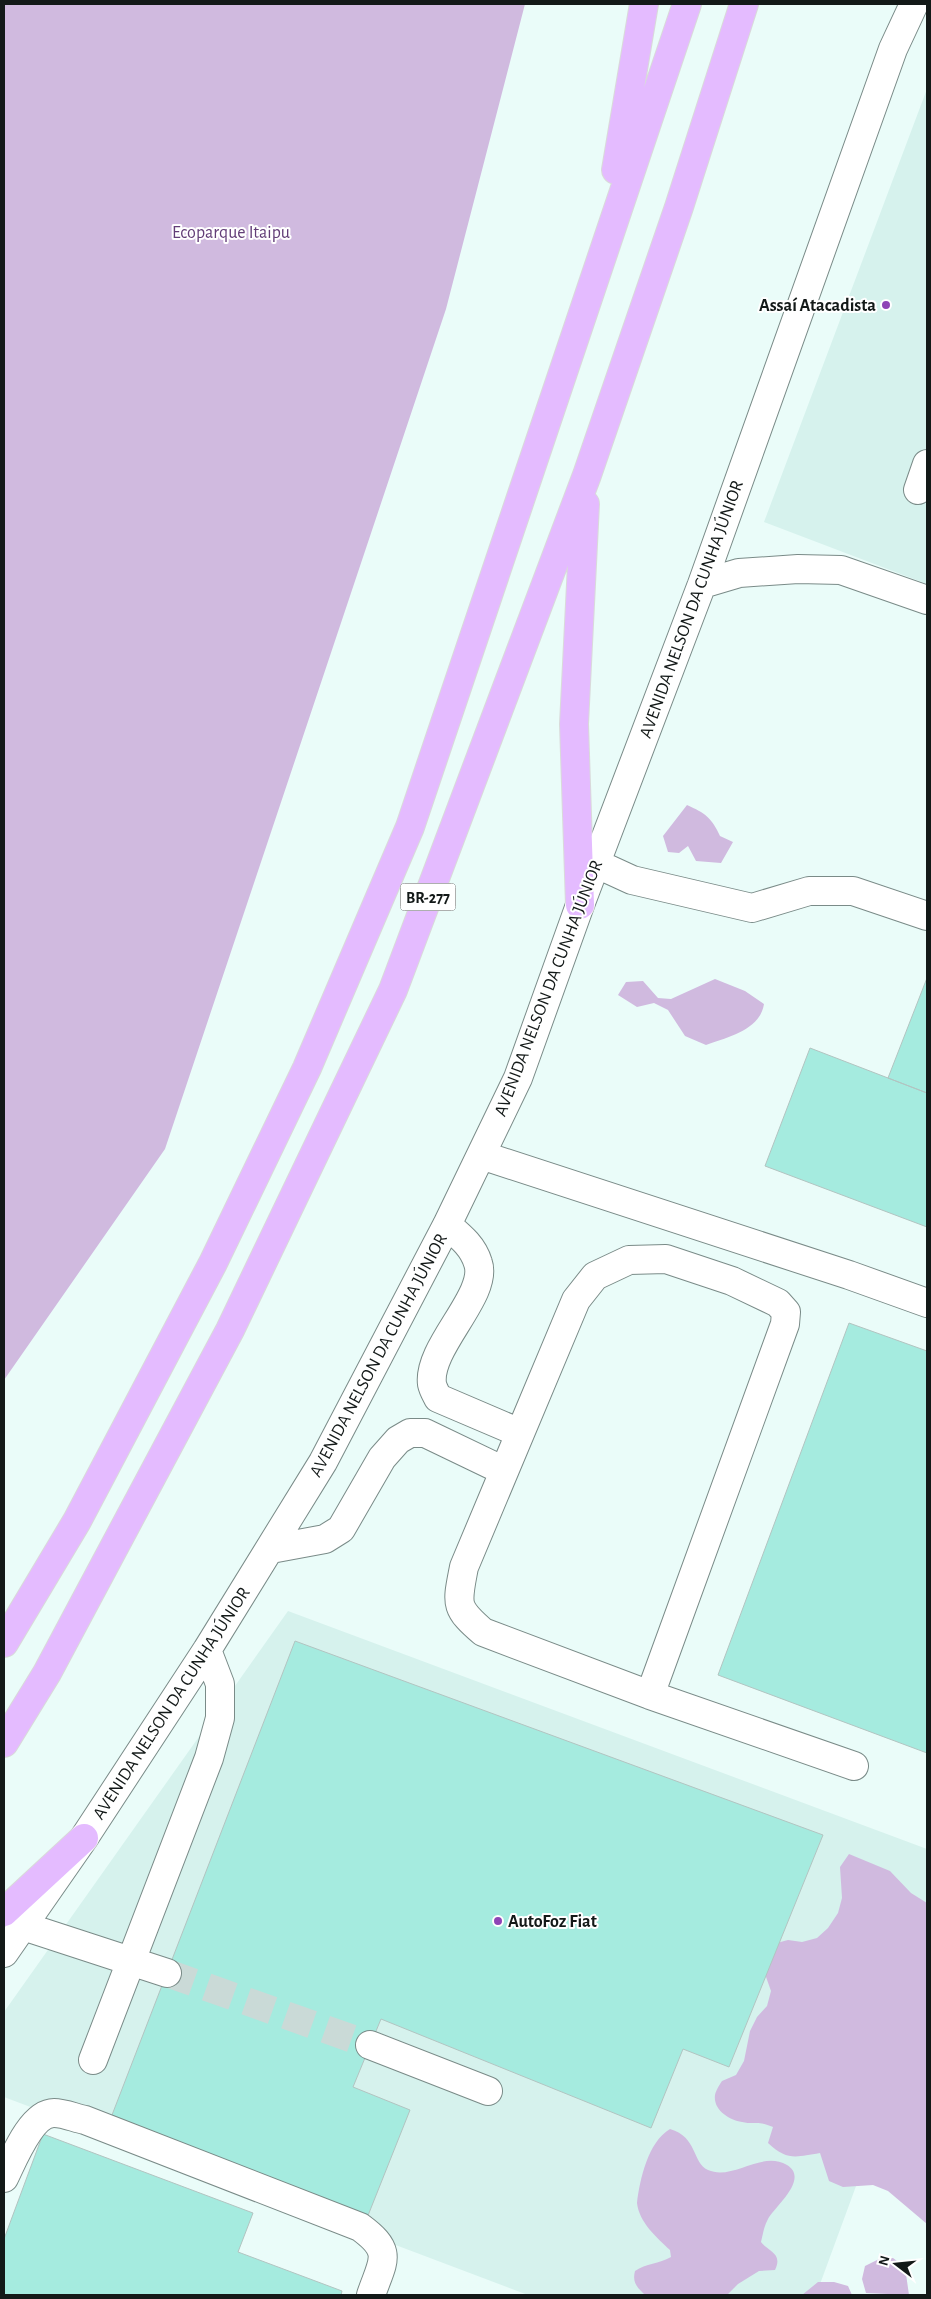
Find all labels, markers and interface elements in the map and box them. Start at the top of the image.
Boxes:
park label: Ecoparque Itaipu [172,224,290,242]
place label: Assaí Atacadista [759,297,876,315]
marker: Assaí Atacadista [880,299,892,311]
street label: AVENIDA NELSON DA CUNHA JÚNIOR [634,477,747,741]
street label: AVENIDA NELSON DA CUNHA JÚNIOR [489,857,606,1119]
road number: BR-277 [400,884,456,910]
street label: AVENIDA NELSON DA CUNHA JÚNIOR [304,1229,451,1480]
street label: AVENIDA NELSON DA CUNHA JÚNIOR [87,1583,254,1823]
place label: AutoFoz Fiat [508,1913,597,1931]
marker: AutoFoz Fiat [492,1915,504,1927]
north arrow [871,2239,921,2289]
text: N [876,2254,893,2267]

